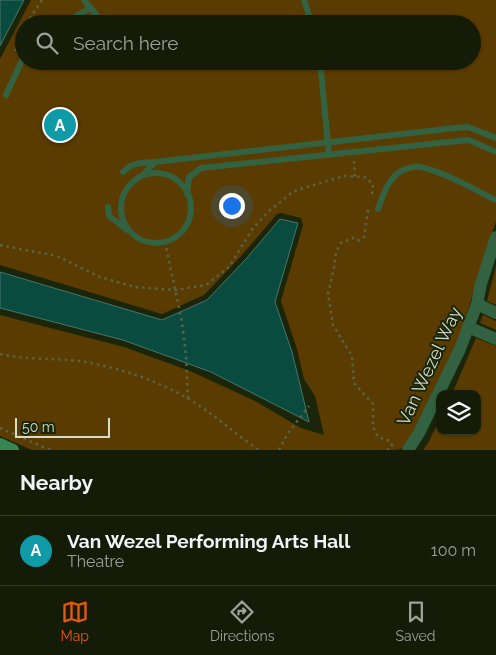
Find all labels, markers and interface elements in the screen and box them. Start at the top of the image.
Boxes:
search box [15,15,481,70]
icon: search [33,29,61,57]
text: Search here [73,32,179,54]
pin: A [44,106,76,144]
your location [219,193,245,219]
street label: Van Wezel Way [392,303,466,429]
map controls [436,390,481,435]
button: layers [436,390,481,435]
scale bar [15,415,110,438]
text: 50 m [22,419,55,435]
text: Nearby [20,470,93,495]
text: Van Wezel Performing Arts Hall [67,530,350,552]
text: A [31,541,41,560]
text: 100 m [431,541,476,560]
text: Theatre [67,552,124,571]
tab: Map [60,598,89,644]
tab: Directions [210,598,275,644]
tab: Saved [395,598,436,644]

